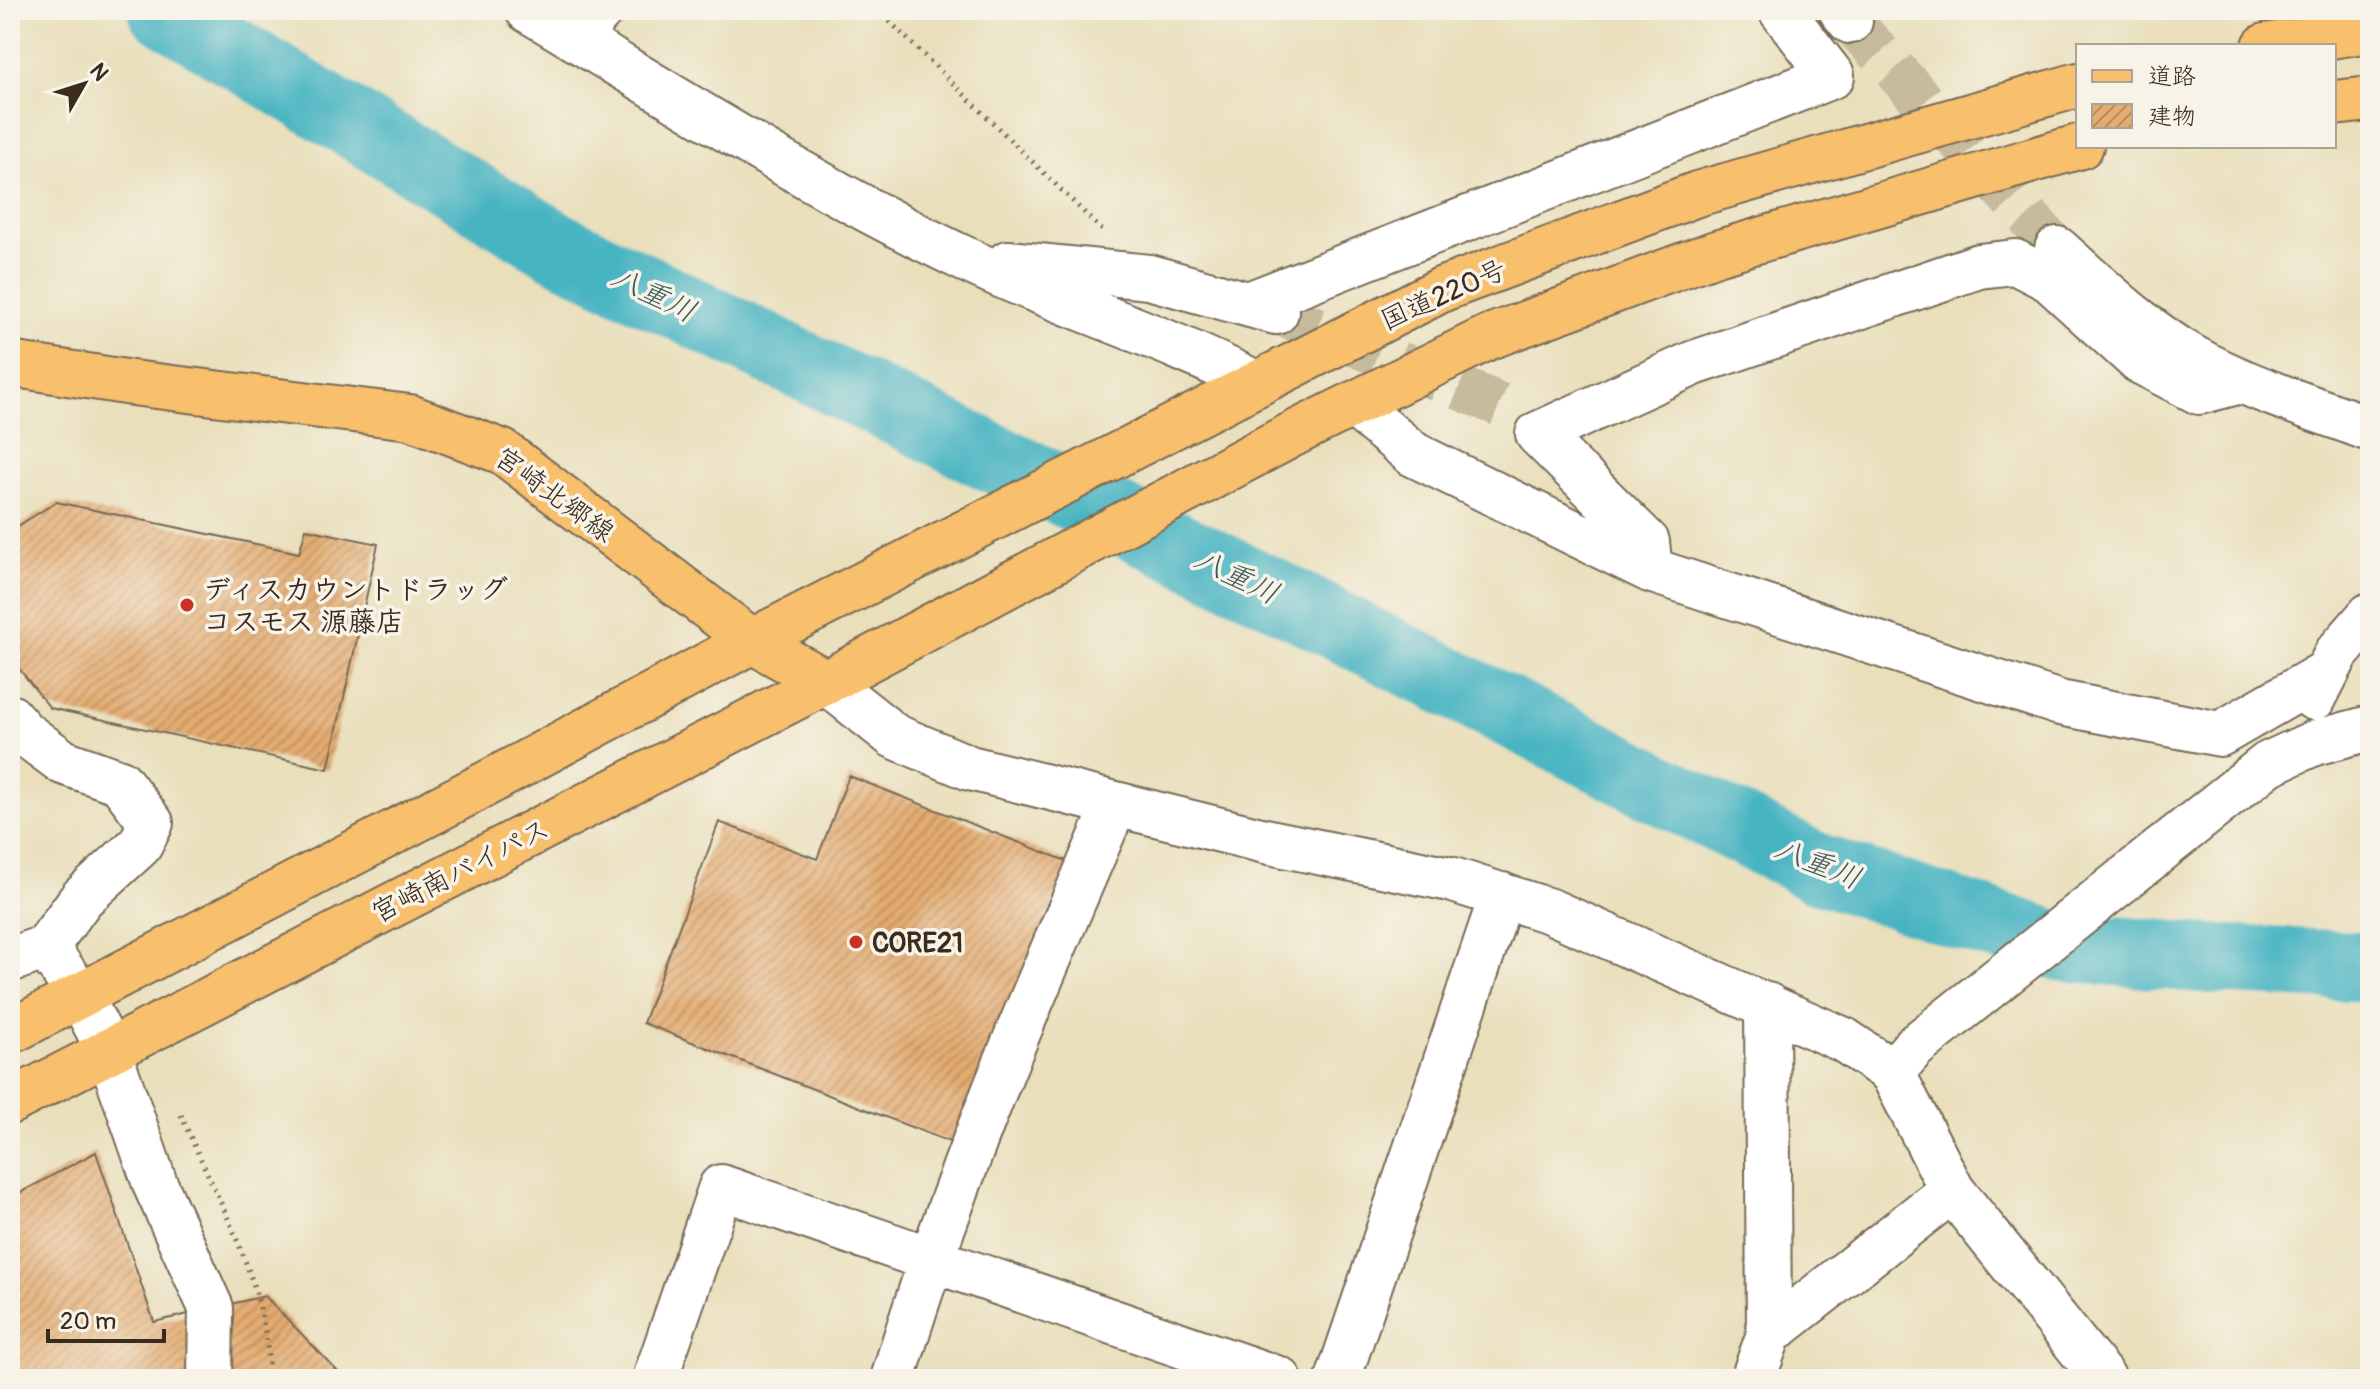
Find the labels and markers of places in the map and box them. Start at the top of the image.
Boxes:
place label: ディスカウントドラッグ コスモス 源藤店 [203,573,508,640]
marker: ディスカウントドラッグ コスモス 源藤店 [178,596,196,614]
place label: CORE21 [872,926,963,961]
marker: CORE21 [847,933,865,951]

